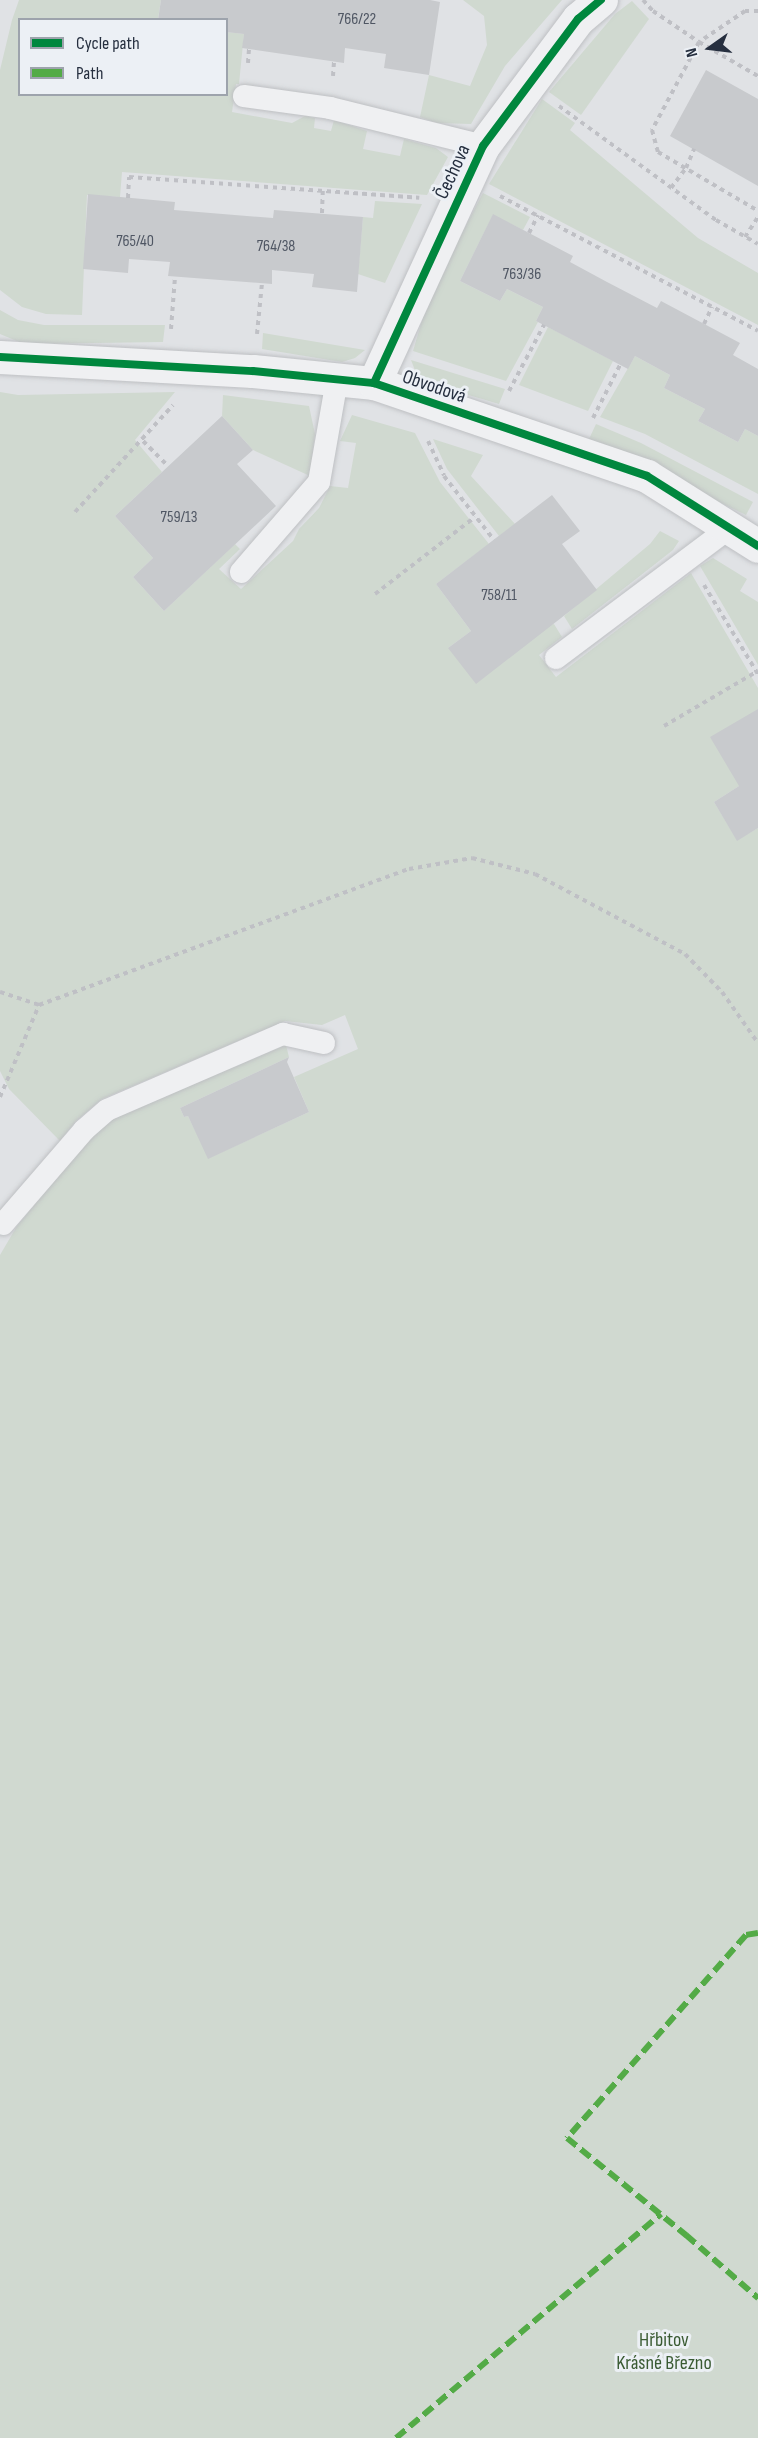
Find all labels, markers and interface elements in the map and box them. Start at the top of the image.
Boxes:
house number: 766/22 [338,10,376,30]
legend [18,18,228,96]
north arrow [680,18,740,78]
text: Cycle path [76,33,140,54]
text: N [682,46,702,59]
text: Path [76,63,104,84]
street label: Čechova [430,141,476,203]
house number: 765/40 [116,232,154,252]
house number: 764/38 [257,237,295,257]
house number: 763/36 [503,265,541,285]
street label: Obvodová [399,365,469,409]
house number: 759/13 [161,508,197,528]
house number: 758/11 [481,586,517,606]
park label: Hřbitov Krásné Březno [616,2328,712,2375]

